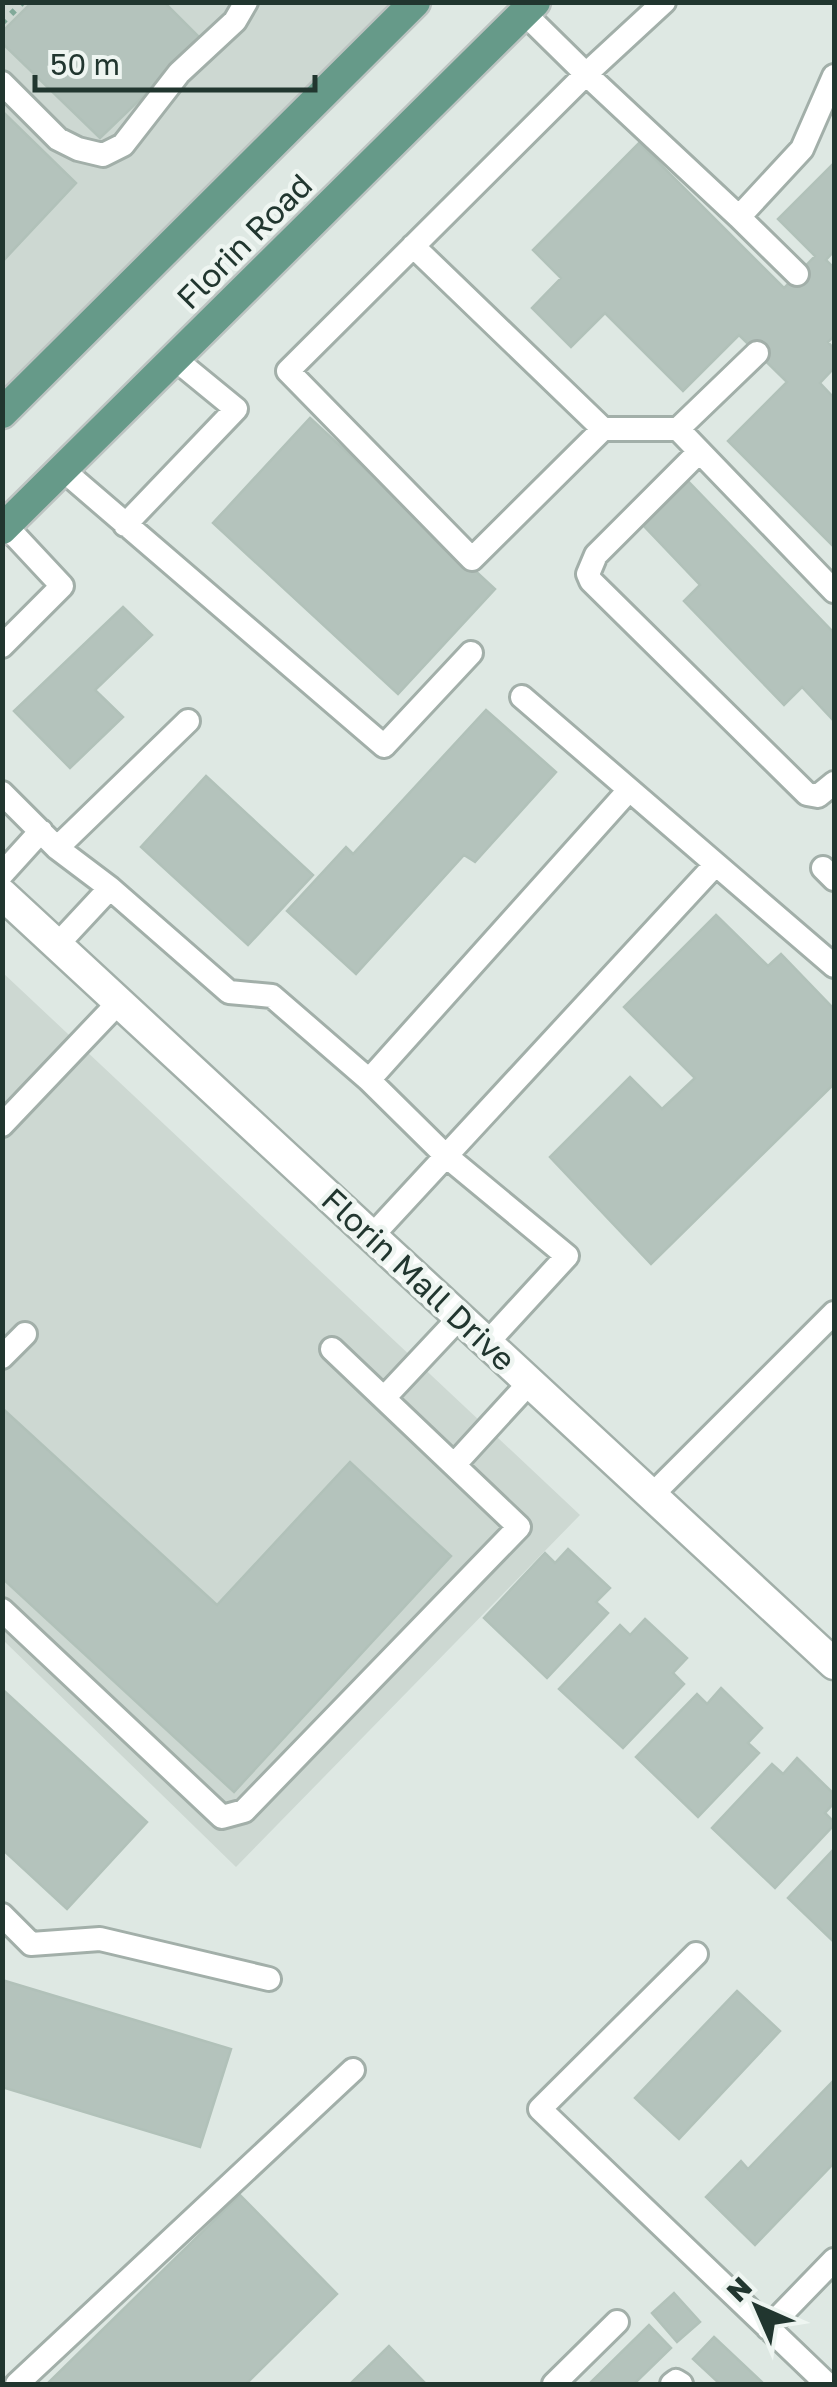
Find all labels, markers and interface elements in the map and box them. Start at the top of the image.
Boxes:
scale bar [35,30,315,92]
text: 50 m [50,46,120,82]
street label: Florin Road [169,166,319,316]
street label: Florin Mall Drive [315,1180,523,1378]
north arrow [707,2257,807,2357]
text: N [720,2270,758,2308]

